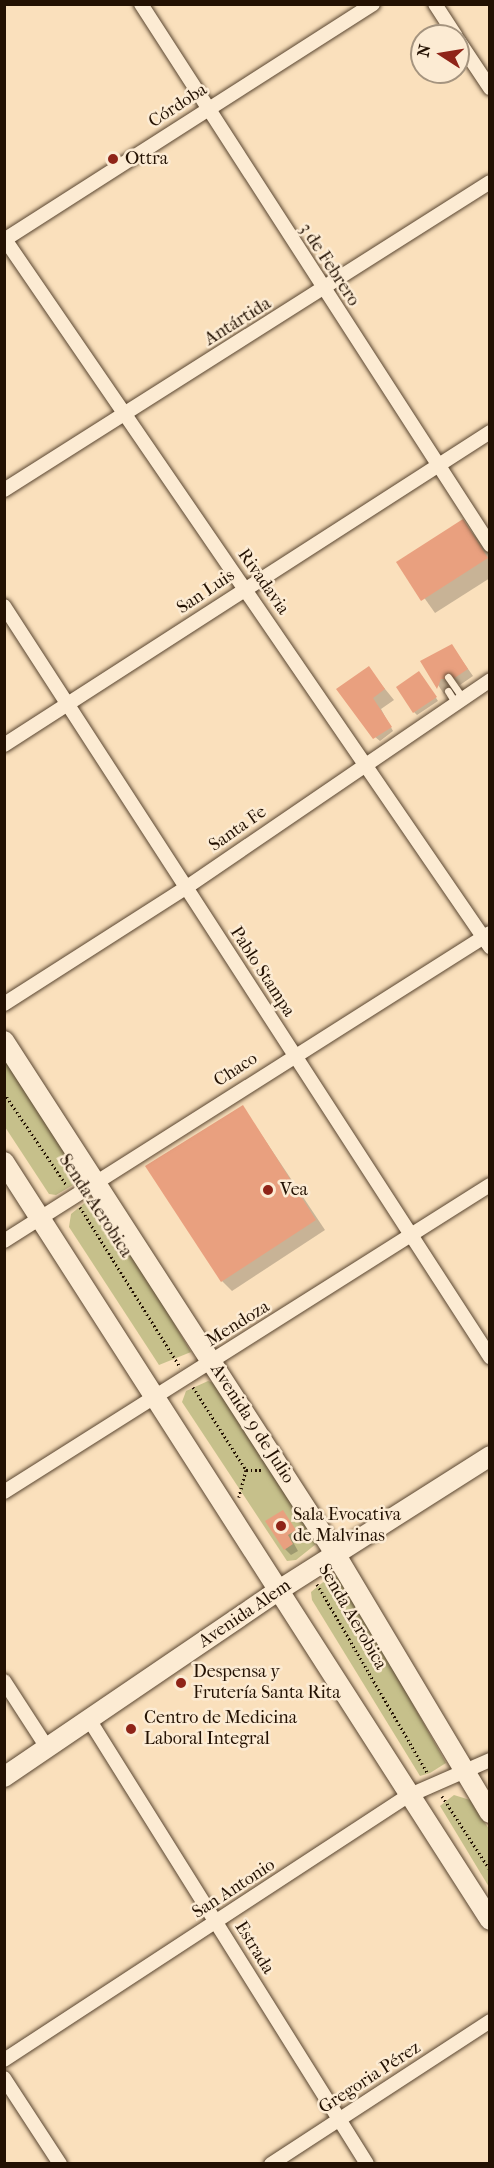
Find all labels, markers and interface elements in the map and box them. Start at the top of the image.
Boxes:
north arrow [410,24,470,84]
text: N [413,43,434,58]
street label: Córdoba [145,79,211,133]
place label: Ottra [125,148,168,170]
marker: Ottra [106,152,120,166]
street label: 3 de Febrero [294,219,364,311]
street label: Antártida [201,293,275,351]
street label: Rivadavia [232,545,294,619]
street label: San Luis [173,565,239,619]
street label: Santa Fe [205,802,271,856]
street label: Pablo Stampa [225,923,299,1021]
street label: Chaco [210,1048,262,1092]
street label: Senda Aerobica [54,1150,136,1262]
place label: Vea [280,1179,308,1201]
marker: Vea [261,1183,275,1197]
street label: Mendoza [202,1296,274,1352]
street label: Avenida 9 de Julio [205,1360,299,1488]
place label: Sala Evocativa de Malvinas [293,1505,401,1547]
marker: Sala Evocativa de Malvinas [274,1519,288,1533]
street label: Senda Aerobica [313,1560,391,1674]
street label: Avenida Alem [195,1575,295,1653]
place label: Despensa y Frutería Santa Rita [193,1662,341,1704]
marker: Despensa y Frutería Santa Rita [174,1676,188,1690]
place label: Centro de Medicina Laboral Integral [144,1708,297,1750]
marker: Centro de Medicina Laboral Integral [122,1720,140,1738]
street label: San Antonio [189,1854,279,1924]
street label: Estrada [229,1918,279,1978]
street label: Gregoria Pérez [315,2037,425,2119]

